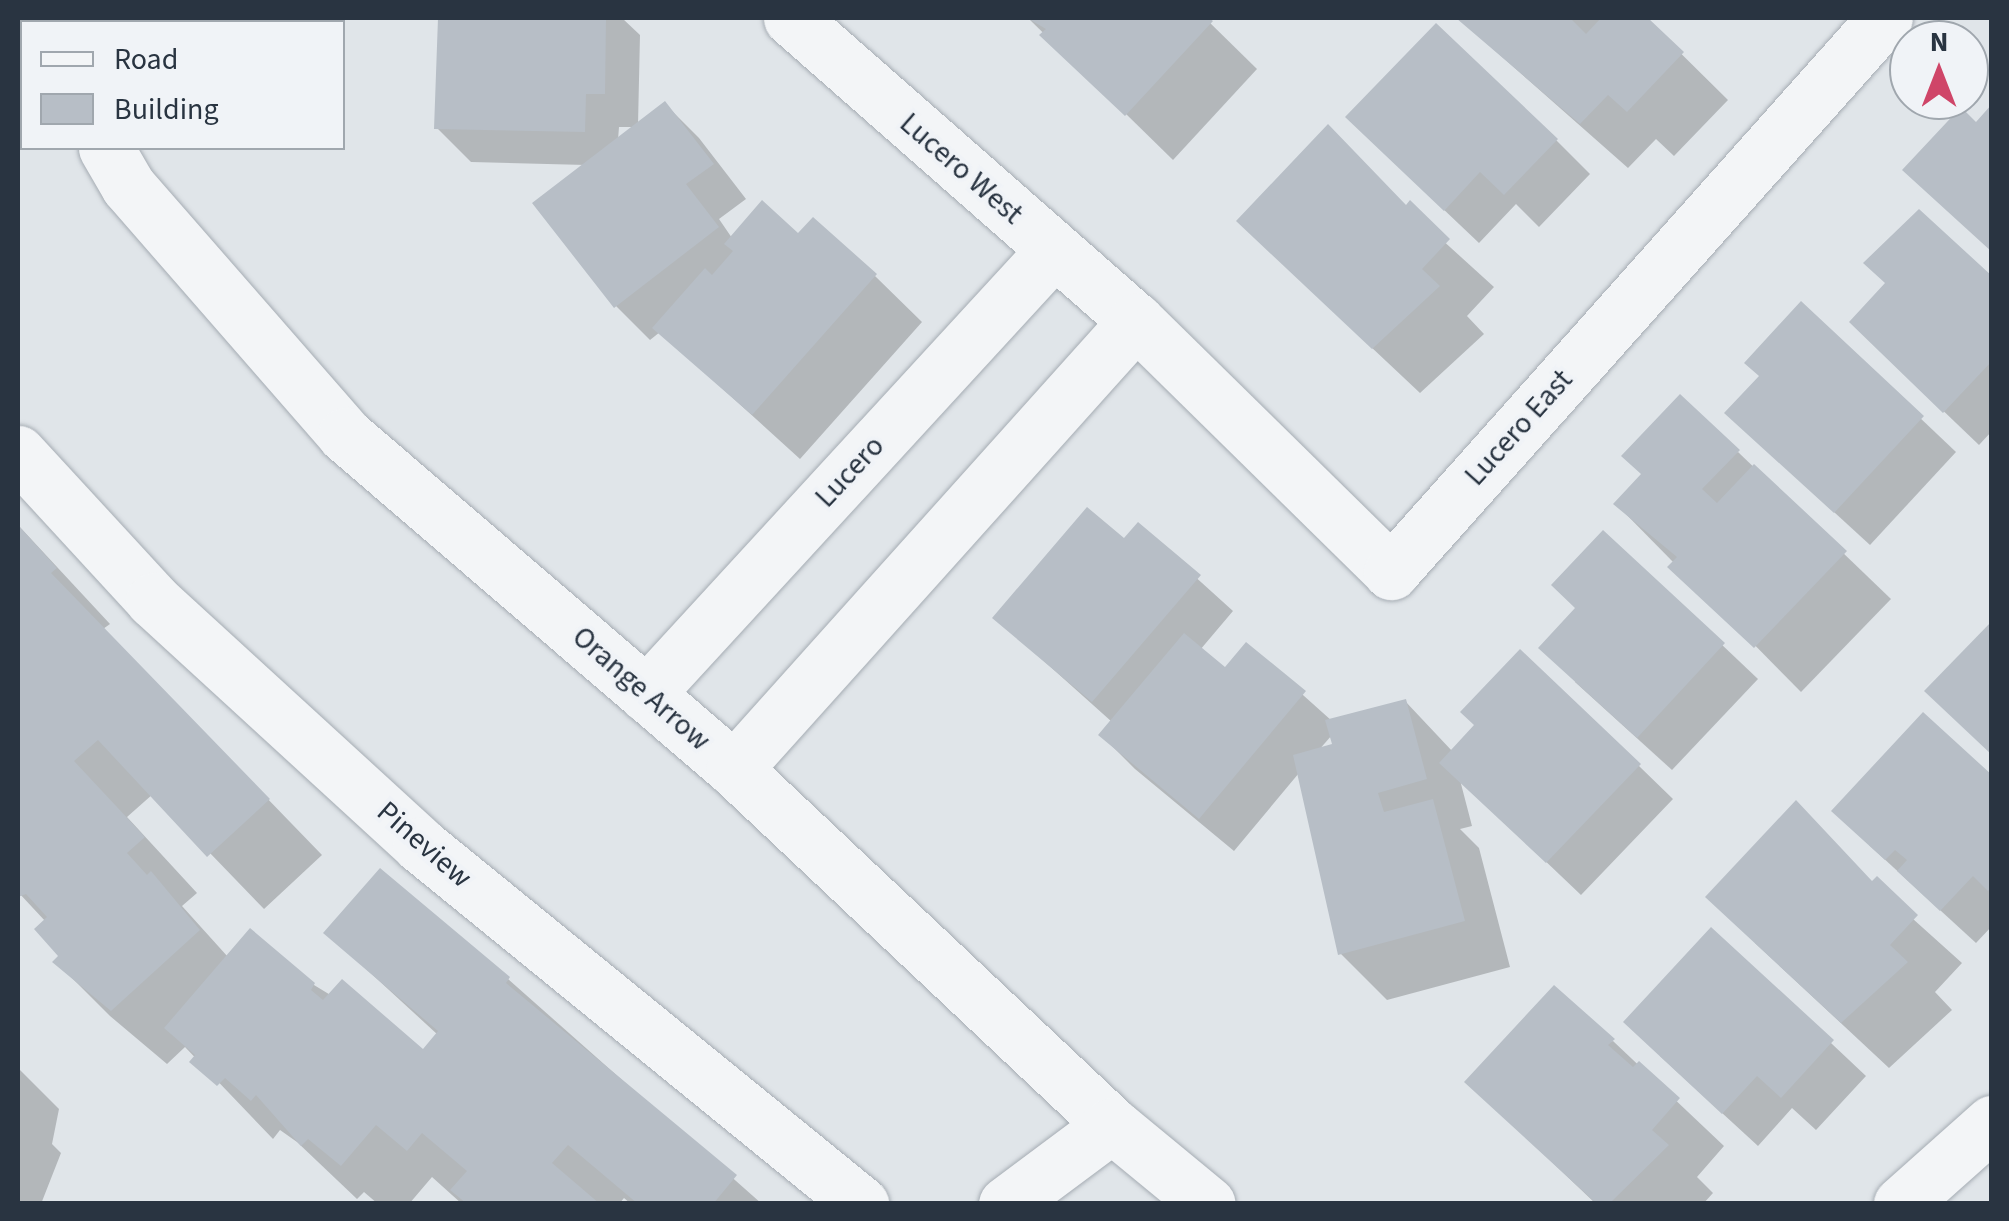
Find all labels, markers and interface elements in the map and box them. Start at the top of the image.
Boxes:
legend [20,20,345,150]
north arrow [1889,20,1989,120]
text: N [1930,22,1948,62]
text: Road [114,38,178,81]
text: Building [114,88,219,131]
street label: Lucero West [892,106,1030,232]
street label: Lucero East [1457,362,1581,494]
street label: Lucero [808,429,892,515]
street label: Orange Arrow [565,619,717,759]
street label: Pineview [369,794,479,896]

